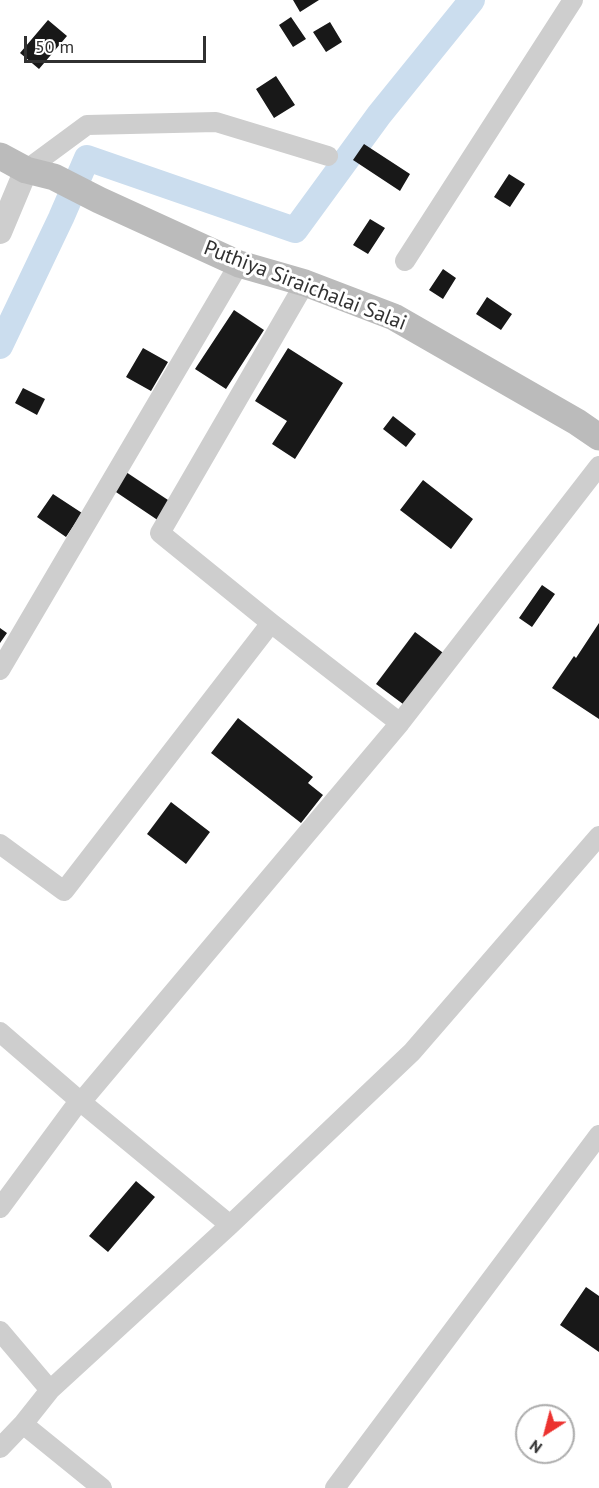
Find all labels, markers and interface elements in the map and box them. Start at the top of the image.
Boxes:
scale bar [27,24,208,62]
text: 50 m [35,35,74,58]
street label: Puthiya Siraichalai Salai [200,236,410,336]
north arrow [515,1404,575,1464]
text: N [525,1436,546,1458]

